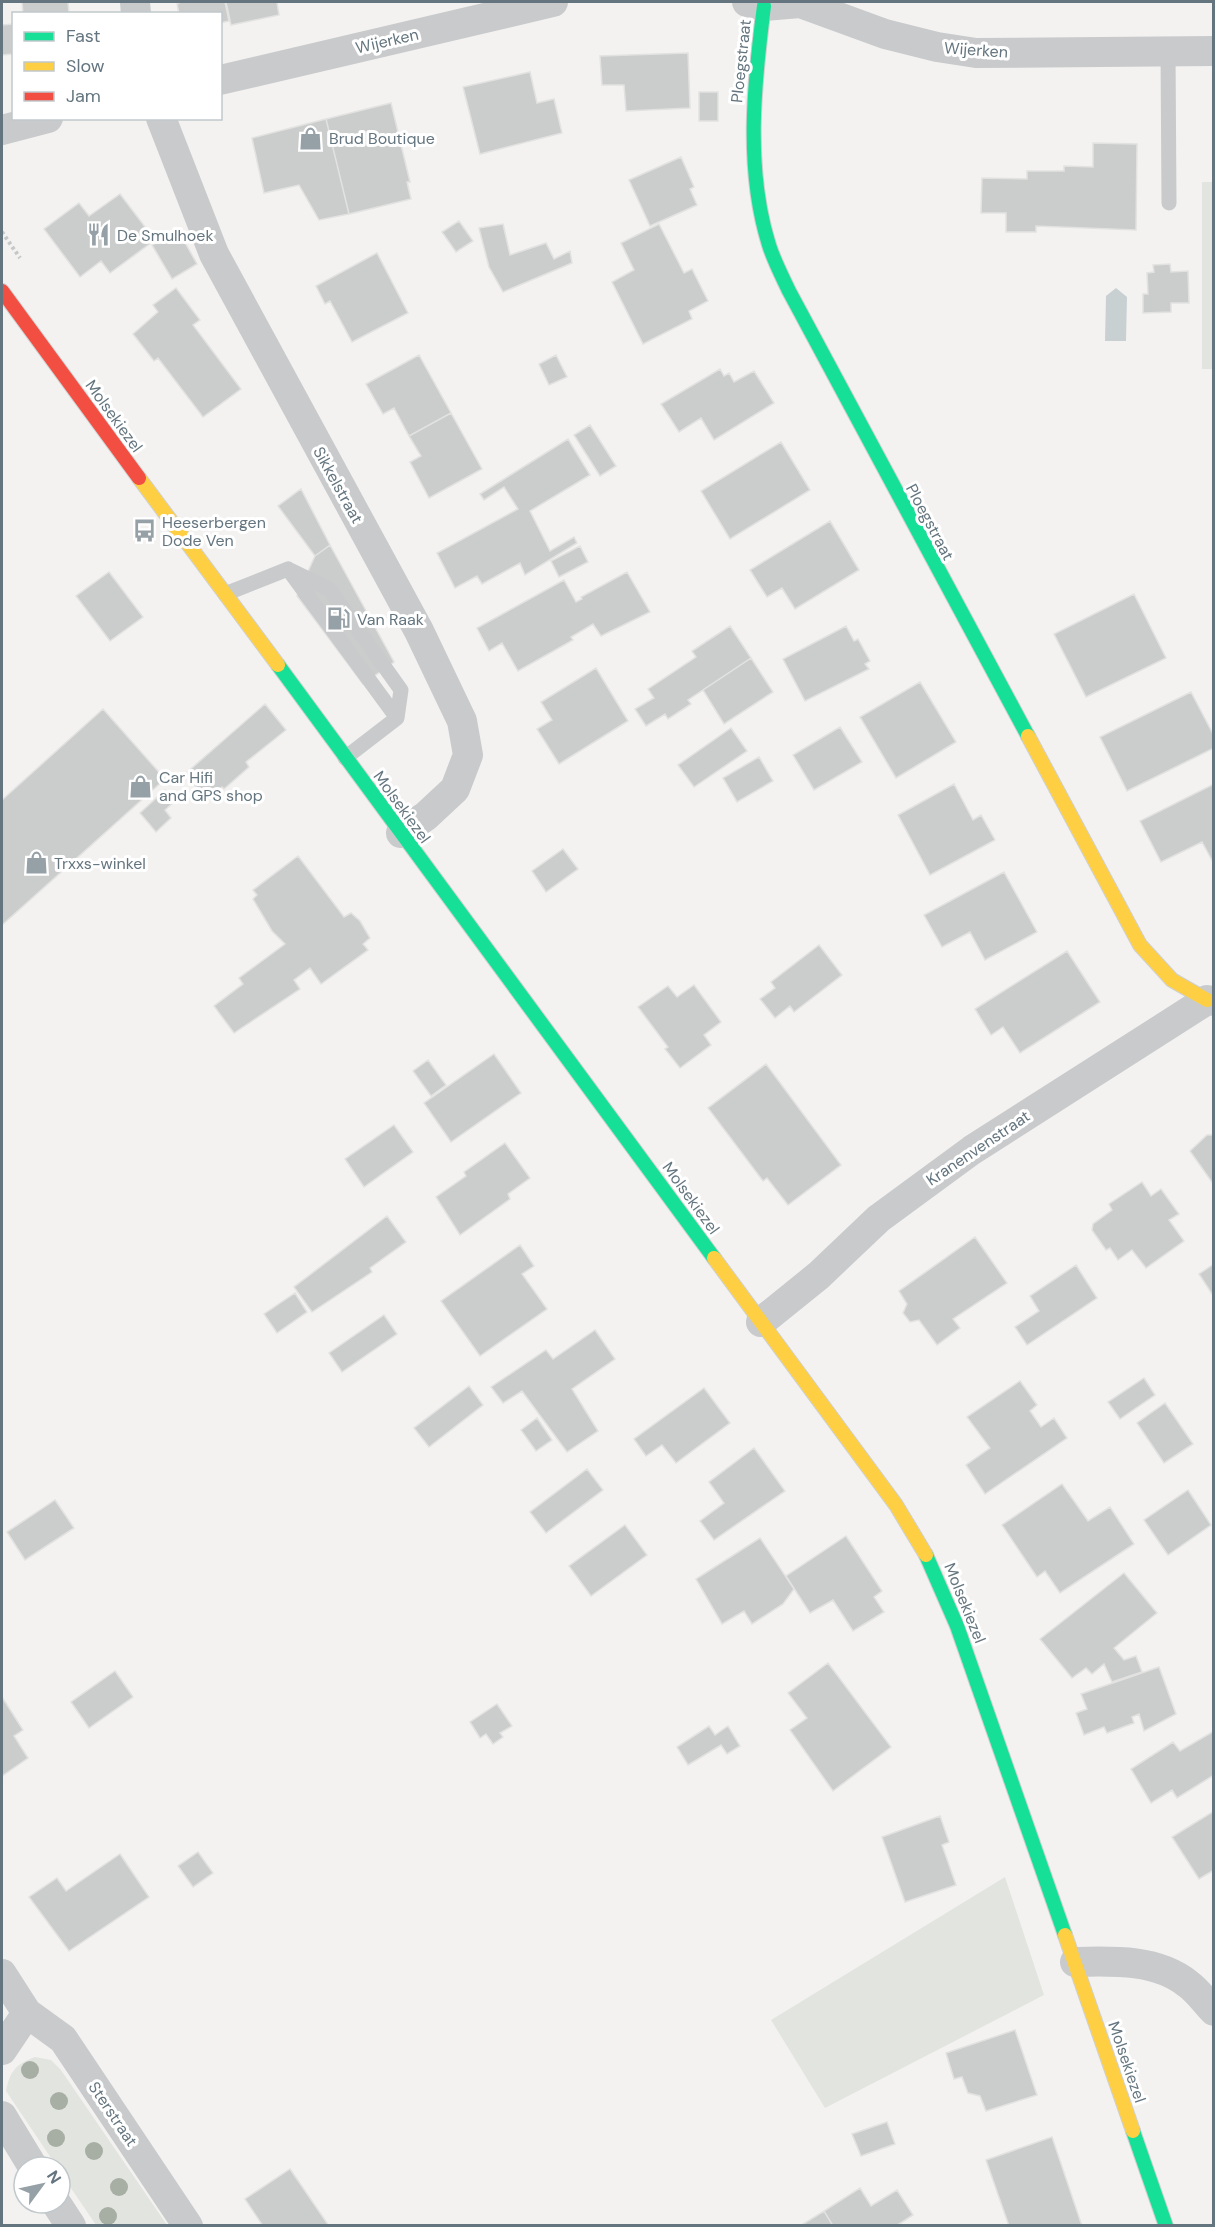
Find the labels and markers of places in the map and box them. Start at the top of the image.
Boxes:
shop icon: Brud Boutique [298,125,324,151]
place label: Brud Boutique [329,128,435,149]
restaurant icon: De Smulhoek [86,222,112,248]
place label: De Smulhoek [117,225,213,246]
place label: Heeserbergen Dode Ven [162,512,266,551]
bus stop icon: Heeserbergen Dode Ven [131,518,157,544]
fuel station icon: Van Raak [326,606,352,632]
place label: Van Raak [357,609,424,630]
place label: Car Hifi and GPS shop [159,767,263,806]
shop icon: Car Hifi and GPS shop [128,773,154,799]
shop icon: Trxxs-winkel [23,850,49,876]
place label: Trxxs-winkel [54,853,146,874]

